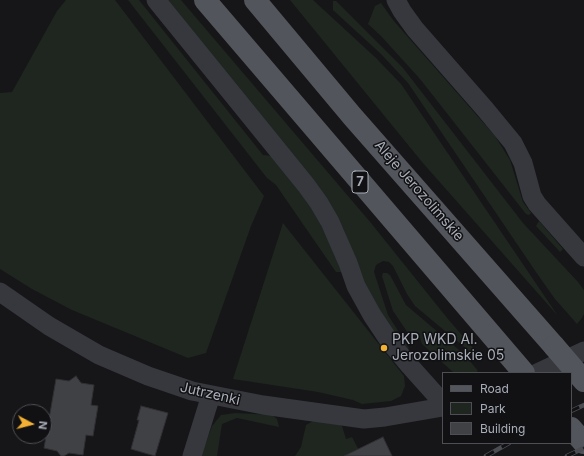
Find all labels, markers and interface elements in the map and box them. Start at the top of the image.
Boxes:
street label: Aleje Jerozolimskie [371,137,467,245]
road number: 7 [352,171,368,193]
place label: PKP WKD Al. Jerozolimskie 05 [392,332,504,364]
marker: PKP WKD Al. Jerozolimskie 05 [379,343,389,353]
legend [442,372,572,444]
street label: Jutrzenki [178,379,242,409]
text: Road [480,381,509,396]
text: Park [480,401,506,416]
north arrow [12,404,52,444]
text: N [35,420,50,430]
text: Building [480,421,525,436]

